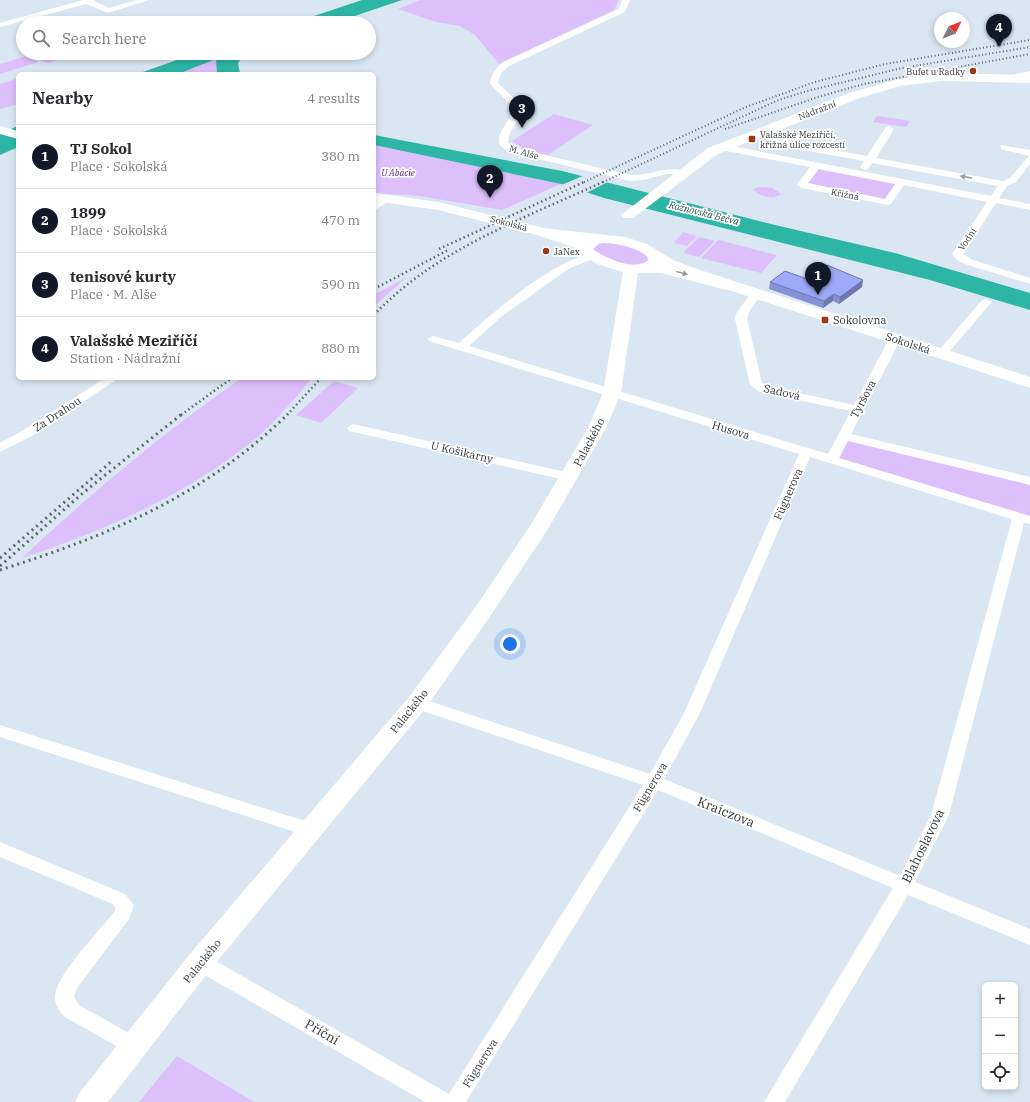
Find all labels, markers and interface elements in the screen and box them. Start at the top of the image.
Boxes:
north arrow [934,12,970,48]
pin: 4 [986,14,1012,47]
search box [16,16,376,60]
icon: search [30,27,52,49]
text: Search here [62,29,147,48]
place label: Bufet u Radky [906,66,965,77]
marker: Bufet u Radky [968,66,978,76]
text: Nearby [32,87,93,109]
text: 4 results [307,90,360,107]
pin: 3 [509,95,535,128]
street label: Nádražní [797,98,838,122]
place label: Valašské Meziříčí, křižná ulice rozcestí [760,129,845,150]
marker: Valašské Meziříčí, křižná ulice rozcestí [747,134,757,144]
text: TJ Sokol [70,139,132,158]
street label: M. Alše [508,142,540,162]
text: 1 [41,148,49,165]
text: 380 m [321,148,360,165]
text: Place · Sokolská [70,158,168,175]
pin: 2 [477,165,503,198]
park label: U Abácie [381,167,415,178]
one-way arrow [959,174,972,180]
street label: Křižná [830,186,860,202]
water label: Rožnovská Bečva [666,198,741,228]
text: 1899 [70,203,106,222]
text: 2 [41,212,49,229]
text: 470 m [321,212,360,229]
street label: Sokolská [489,213,529,233]
text: Place · Sokolská [70,222,168,239]
street label: Vodní [956,226,979,252]
marker: JaNex [541,246,551,256]
place label: JaNex [554,246,580,257]
pin: 1 [805,262,831,295]
text: tenisové kurty [70,267,176,286]
one-way arrow [676,271,689,277]
text: 3 [41,276,49,293]
text: 590 m [321,276,360,293]
text: Place · M. Alše [70,286,157,303]
place label: Sokolovna [833,313,886,327]
marker: Sokolovna [820,315,830,325]
street label: Sokolská [884,329,932,357]
text: Valašské Meziříčí [70,331,198,350]
text: 4 [41,340,49,357]
text: 880 m [321,340,360,357]
text: Station · Nádražní [70,350,181,367]
street label: Tyršova [847,378,879,420]
street label: Sadová [762,381,802,403]
street label: Za Drahou [31,393,84,435]
street label: Palackého [570,415,608,469]
street label: Husova [710,418,752,442]
street label: U Košikárny [430,438,495,466]
street label: Fügnerova [770,466,806,522]
your location [500,634,520,654]
street label: Palackého [387,686,431,736]
street label: Fügnerova [630,760,670,814]
street label: Kraiczova [695,793,757,831]
street label: Blahoslavova [898,806,948,886]
street label: Palackého [180,936,224,986]
map controls [982,982,1018,1090]
button: + [982,982,1018,1018]
street label: Příční [302,1015,342,1049]
button: − [982,1018,1018,1054]
street label: Fügnerova [459,1036,501,1090]
button: locate [982,1054,1018,1090]

